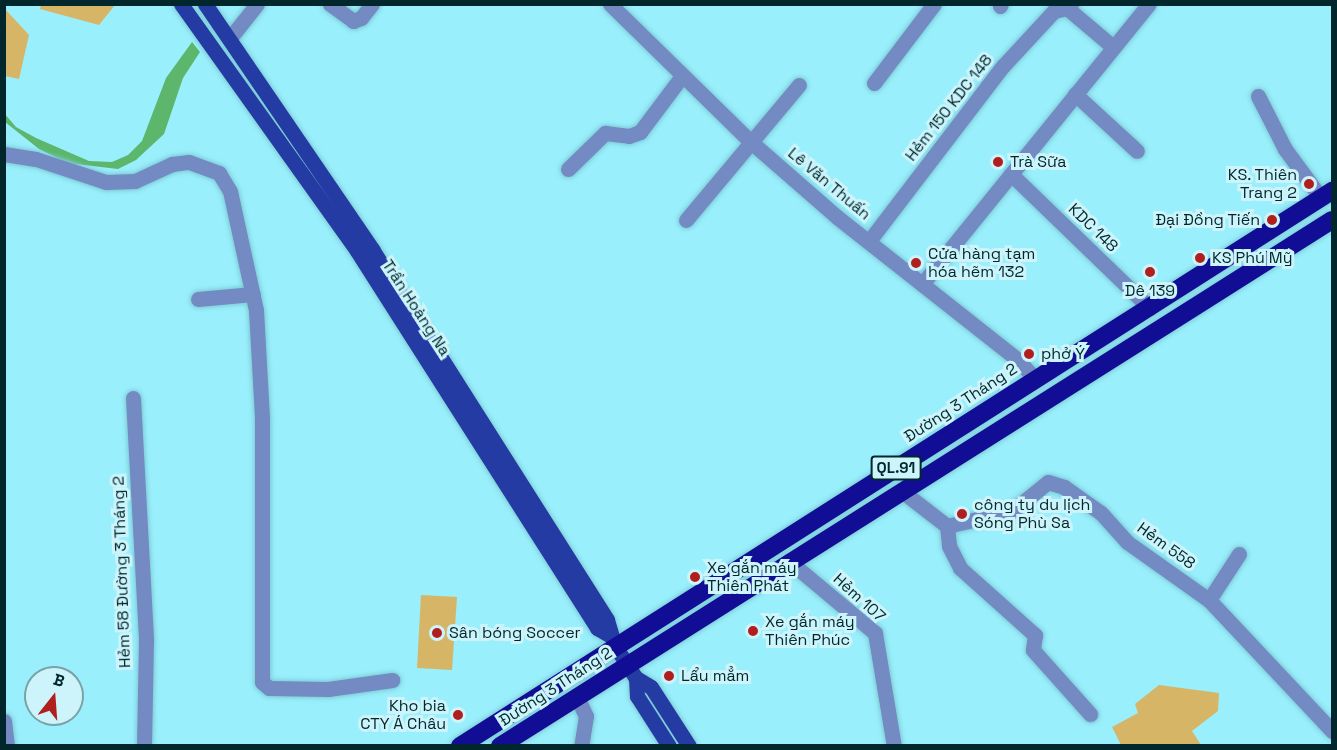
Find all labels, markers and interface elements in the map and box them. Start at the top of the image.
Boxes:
street label: Hẻm 150 KDC 148 [901,51,997,165]
street label: Lê Văn Thuấn [784,144,874,224]
place label: Trà Sữa [1010,152,1067,172]
marker: Trà Sữa [991,155,1005,169]
place label: KS. Thiên Trang 2 [1227,165,1297,203]
marker: KS. Thiên Trang 2 [1302,177,1316,191]
street label: KDC 148 [1064,200,1122,256]
place label: Đại Đồng Tiến [1155,210,1260,230]
marker: Đại Đồng Tiến [1265,213,1279,227]
place label: Cửa hàng tạm hóa hẽm 132 [928,244,1035,282]
place label: KS Phú Mỹ [1212,248,1292,268]
marker: KS Phú Mỹ [1193,251,1207,265]
street label: Trần Hoàng Na [378,256,454,360]
marker: Cửa hàng tạm hóa hẽm 132 [909,256,923,270]
marker: Dê 139 [1143,265,1157,279]
place label: Dê 139 [1125,281,1175,301]
place label: phở Ý [1041,344,1085,364]
marker: phở Ý [1022,347,1036,361]
street label: Đường 3 Tháng 2 [901,359,1021,447]
road number: QL.91 [870,456,922,480]
street label: Hẻm 58 Đường 3 Tháng 2 [109,475,135,669]
place label: công ty du lịch Sóng Phù Sa [974,495,1090,533]
marker: công ty du lịch Sóng Phù Sa [955,507,969,521]
street label: Hẻm 558 [1133,519,1199,573]
place label: Xe gắn máy Thiên Phát [707,558,796,596]
marker: Xe gắn máy Thiên Phát [688,570,702,584]
street label: Hẻm 107 [829,570,889,626]
place label: Xe gắn máy Thiên Phúc [765,612,854,650]
place label: Sân bóng Soccer [449,623,581,643]
marker: Xe gắn máy Thiên Phúc [746,624,760,638]
marker: Sân bóng Soccer [430,626,444,640]
street label: Đường 3 Tháng 2 [496,643,616,731]
north arrow [24,666,84,726]
place label: Lẩu mẳm [681,666,749,686]
text: B [51,669,67,692]
marker: Lẩu mẳm [662,669,676,683]
place label: Kho bia CTY Á Châu [360,696,446,734]
marker: Kho bia CTY Á Châu [451,708,465,722]

